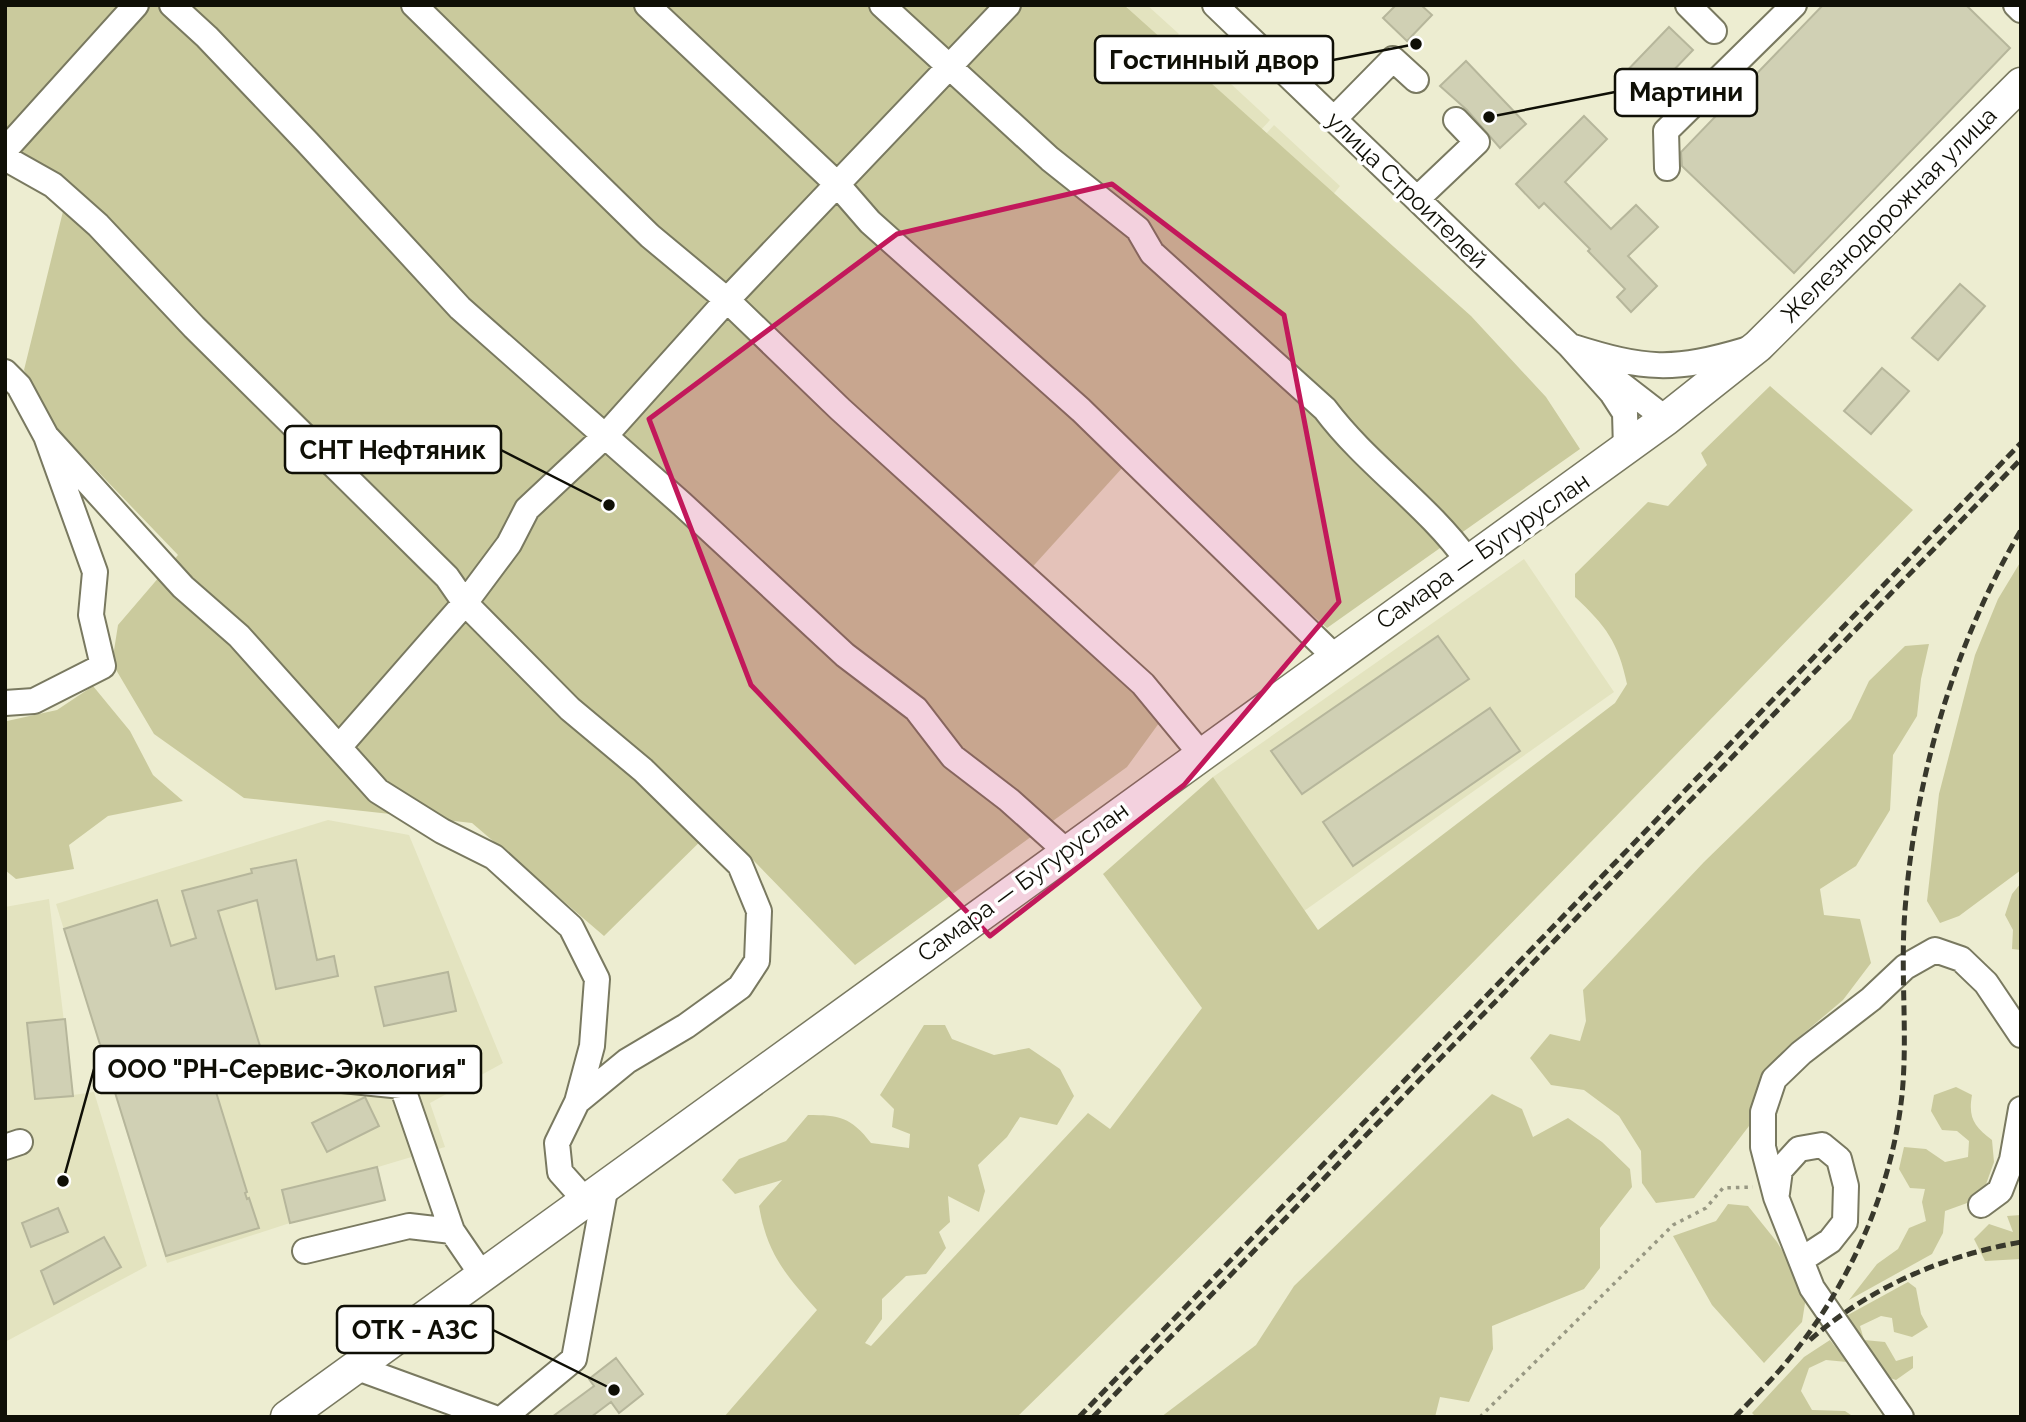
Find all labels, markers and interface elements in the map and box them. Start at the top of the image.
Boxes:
callout: Гостинный двор [1095,36,1333,83]
text: Гостинный двор [1109,45,1319,75]
callout: Мартини [1615,69,1757,116]
text: Мартини [1629,77,1743,107]
street label: Железнодорожная улица [1775,101,2003,329]
street label: улица Строителей [1321,105,1494,274]
callout: СНТ Нефтяник [285,426,501,473]
text: СНТ Нефтяник [300,435,487,465]
street label: Самара — Бугуруслан [1371,466,1595,635]
street label: Самара — Бугуруслан [912,795,1134,968]
callout: ООО "РН-Сервис-Экология" [94,1046,481,1093]
text: ООО "РН-Сервис-Экология" [108,1054,466,1084]
callout: ОТК - АЗС [337,1306,493,1353]
text: ОТК - АЗС [352,1315,478,1345]

